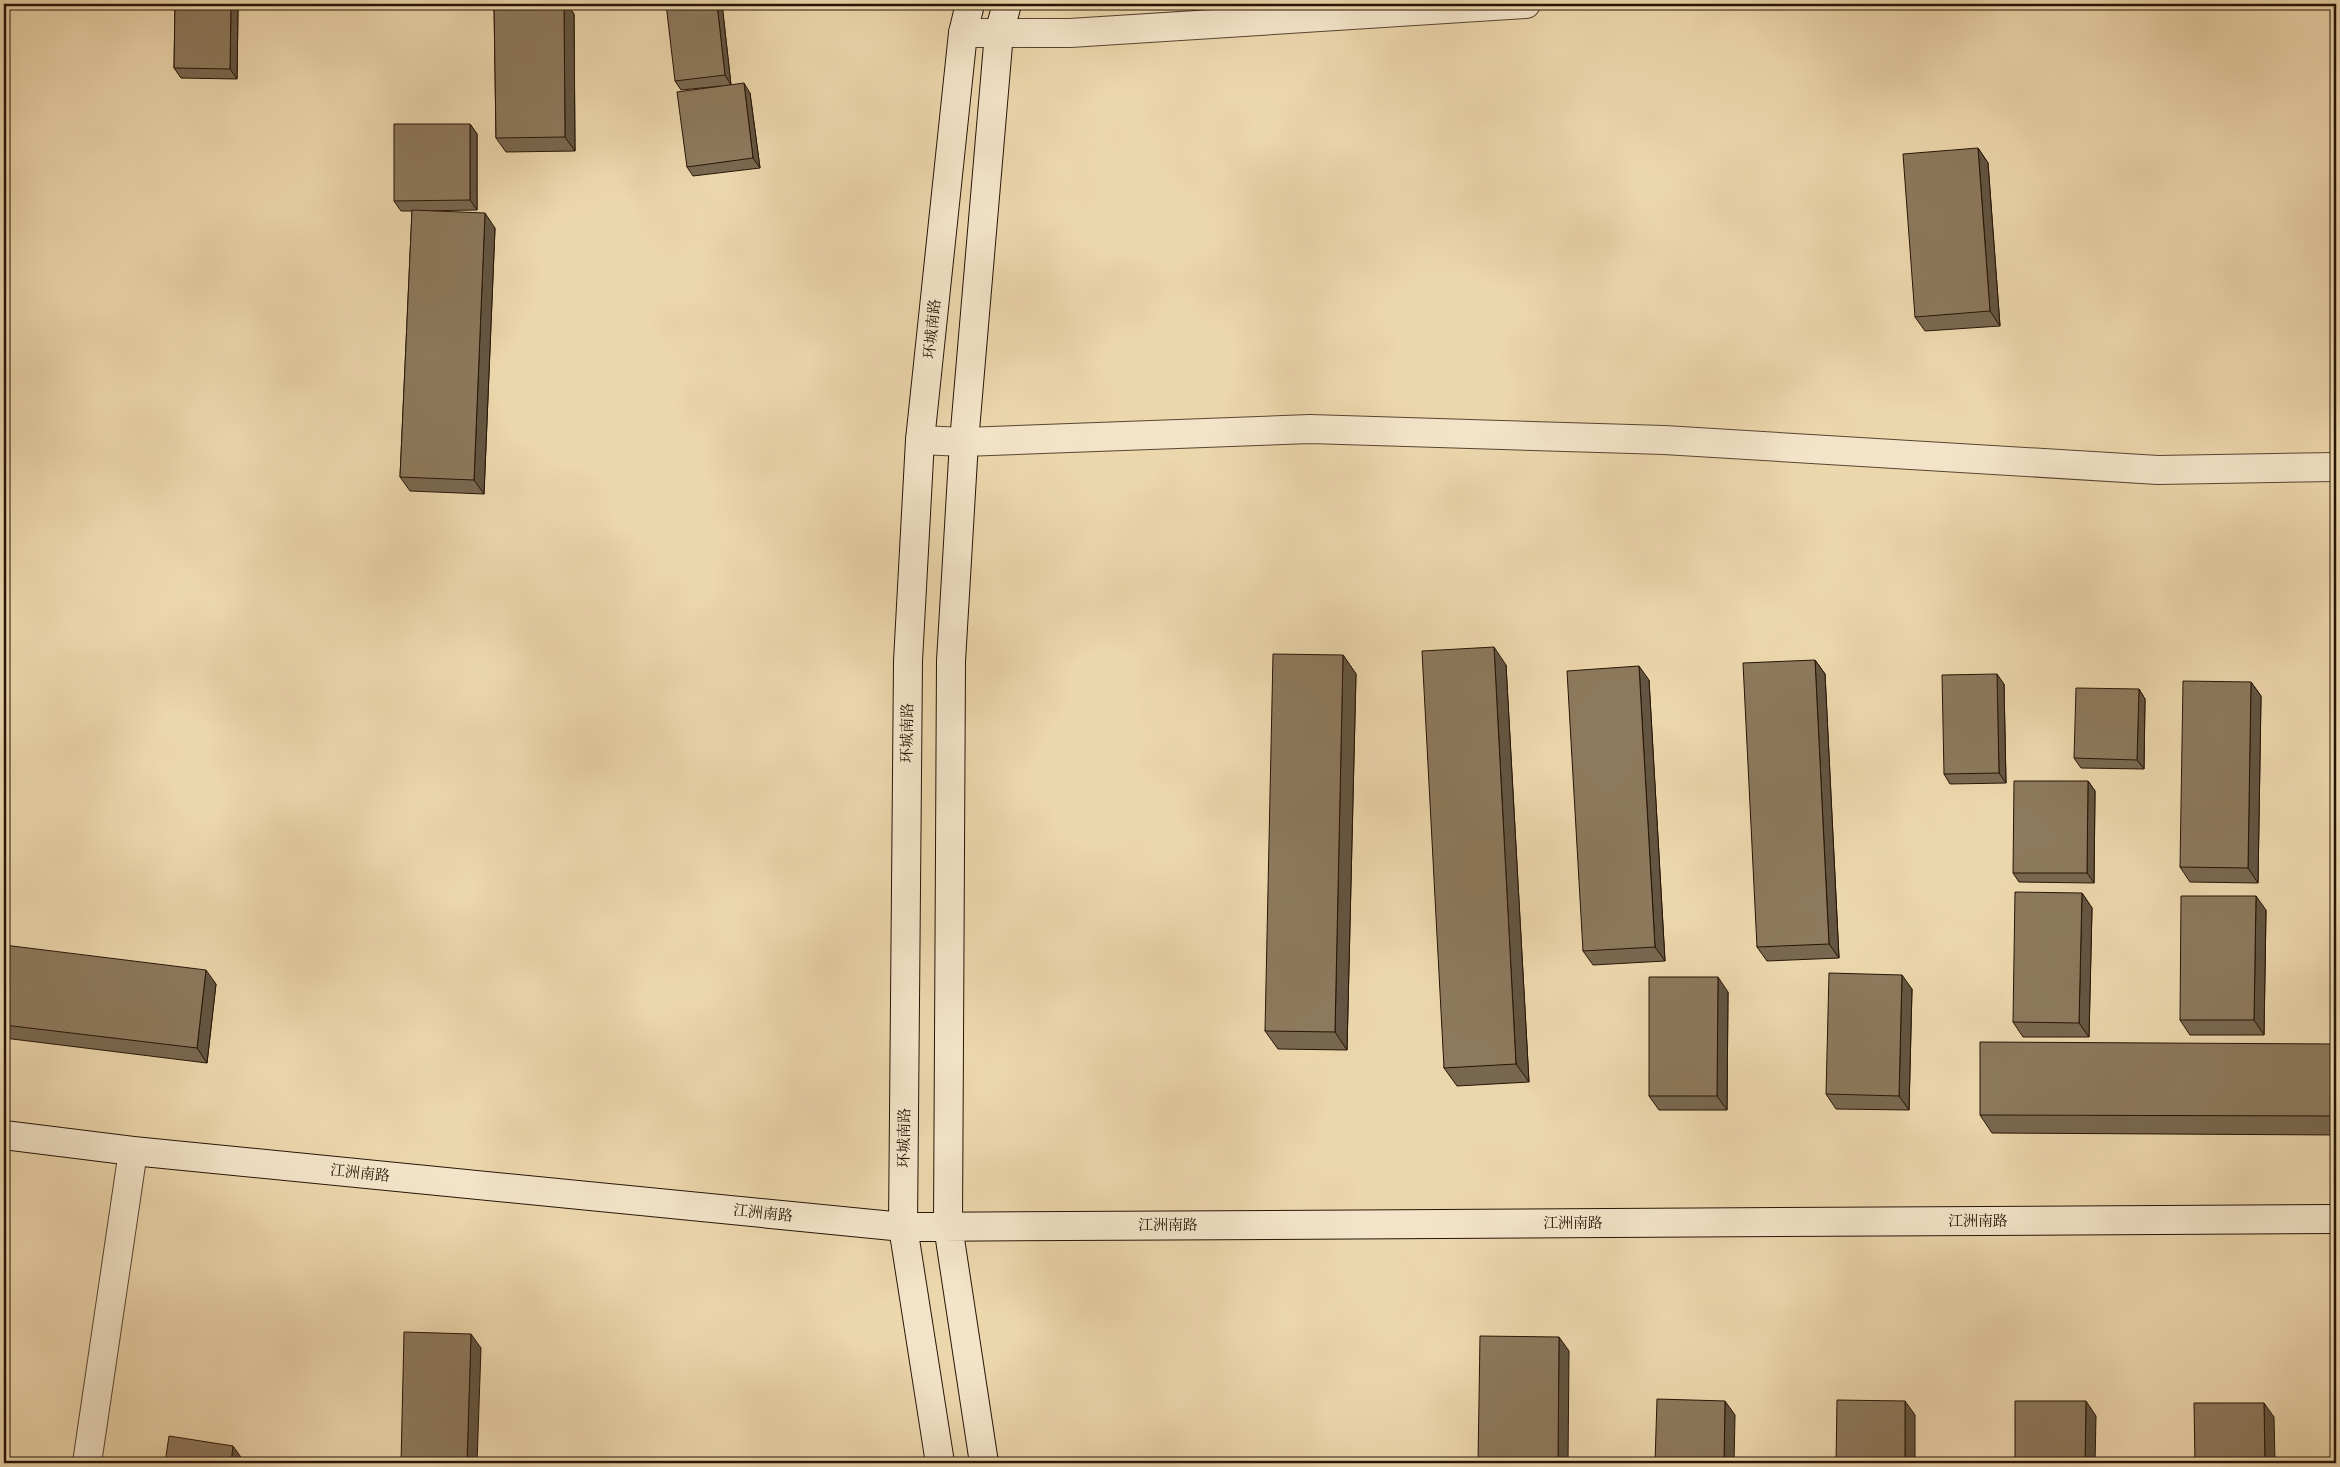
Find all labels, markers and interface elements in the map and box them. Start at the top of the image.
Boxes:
street label: 环城南路 [920,298,945,360]
street label: 环城南路 [897,703,918,763]
street label: 环城南路 [894,1108,915,1168]
street label: 江洲南路 [329,1161,391,1186]
street label: 江洲南路 [732,1201,794,1226]
street label: 江洲南路 [1948,1212,2008,1231]
street label: 江洲南路 [1543,1214,1603,1233]
street label: 江洲南路 [1138,1216,1198,1235]

